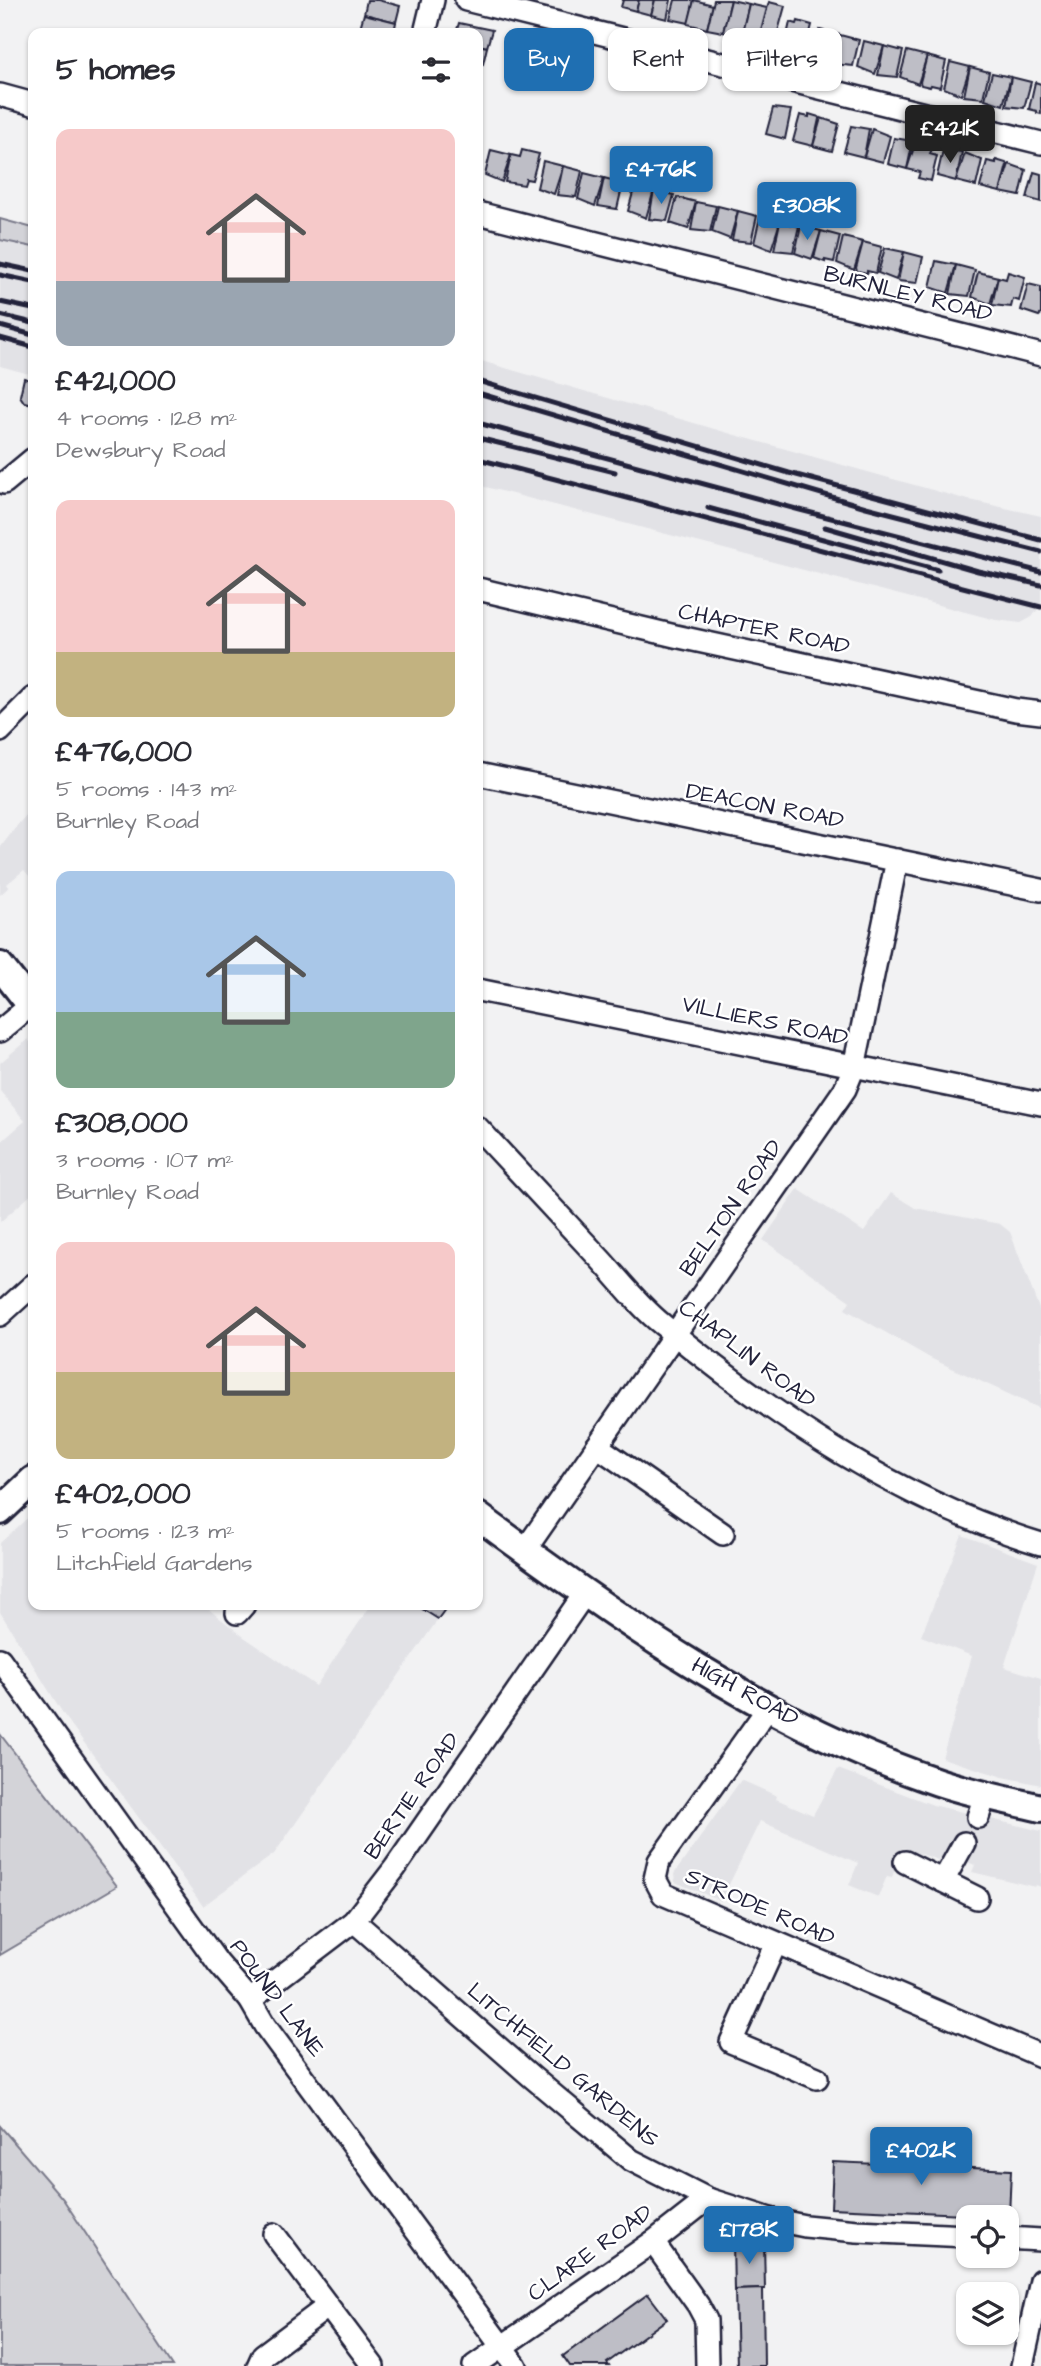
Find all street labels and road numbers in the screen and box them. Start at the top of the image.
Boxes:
street label: BURNLEY ROAD [820,258,996,330]
street label: CHAPTER ROAD [675,595,853,663]
street label: DEACON ROAD [683,775,847,837]
street label: VILLIERS ROAD [679,988,851,1054]
street label: BELTON ROAD [672,1133,790,1283]
street label: CHAPLIN ROAD [672,1292,822,1416]
street label: HIGH ROAD [686,1649,804,1735]
street label: BERTIE ROAD [356,1726,468,1866]
street label: STRODE ROAD [680,1860,840,1954]
street label: POUND LANE [222,1932,332,2064]
street label: LITCHFIELD GARDENS [460,1975,666,2155]
street label: CLARE ROAD [521,2197,659,2309]

